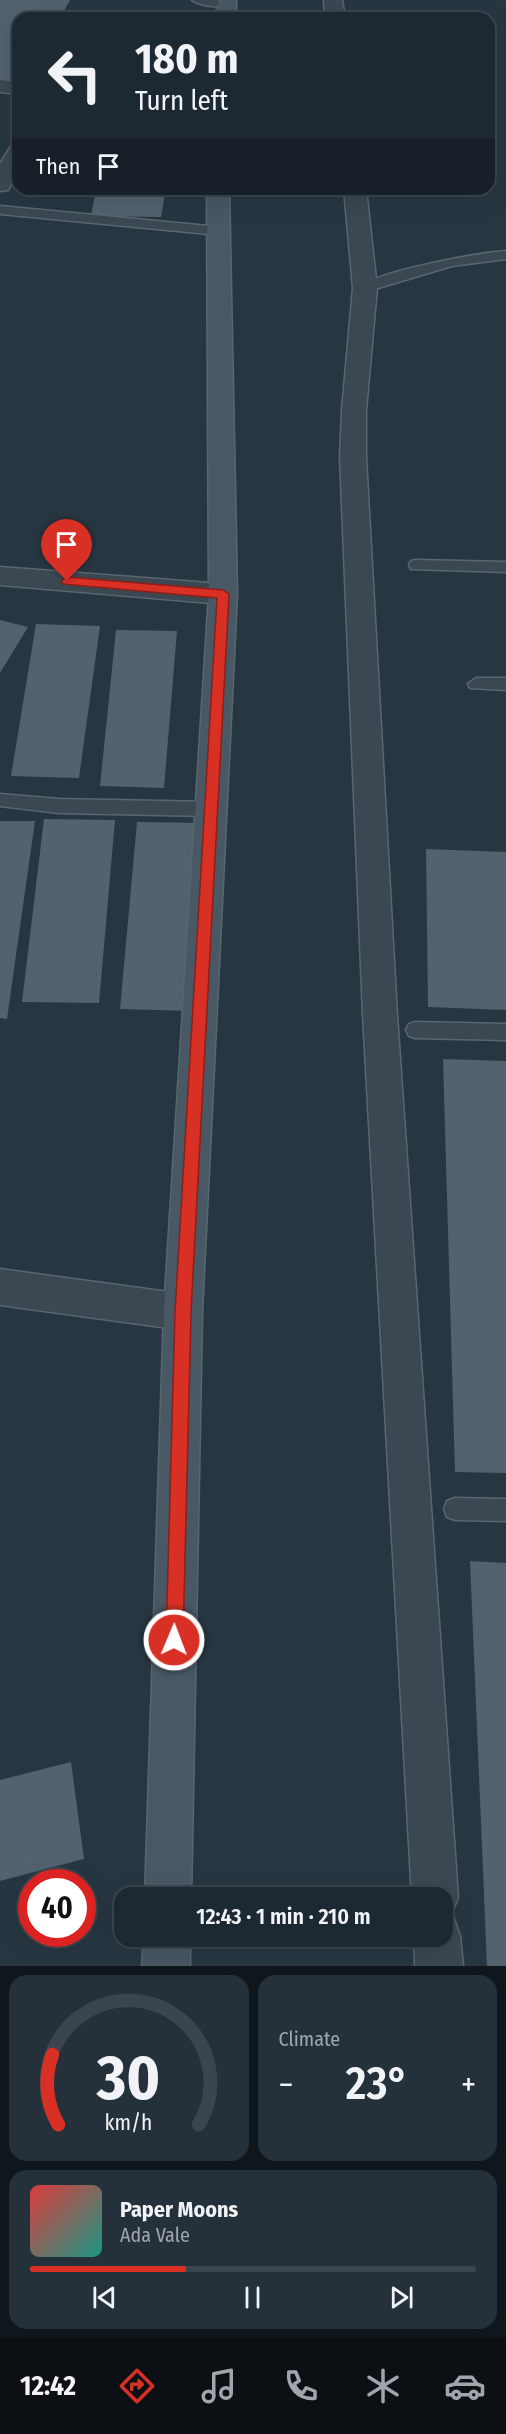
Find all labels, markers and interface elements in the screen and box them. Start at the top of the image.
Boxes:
text: 180 m [135,34,239,84]
icon: left [36,36,114,114]
text: Turn left [135,85,228,117]
icon: arrive [92,150,125,183]
text: Then [36,153,80,180]
pin [41,519,92,581]
icon: arrive [50,528,83,561]
position arrow [142,1608,206,1672]
speed limit sign: 40 [18,1869,96,1947]
text: 12:43 · 1 min · 210 m [196,1903,371,1930]
text: Climate [279,2027,340,2051]
text: 30 [96,2041,161,2116]
text: 23° [346,2057,409,2111]
text: − [279,2065,293,2105]
text: + [461,2065,476,2105]
text: km/h [105,2110,153,2136]
text: Paper Moons [120,2196,238,2223]
text: Ada Vale [120,2223,190,2247]
icon: previous [88,2281,121,2314]
icon: pause [236,2281,269,2314]
icon: next [385,2281,418,2314]
icon: directions [116,2365,158,2407]
icon: music [198,2365,240,2407]
icon: phone [280,2365,322,2407]
icon: climate [362,2365,404,2407]
icon: car [444,2365,486,2407]
text: 12:42 [20,2370,76,2402]

